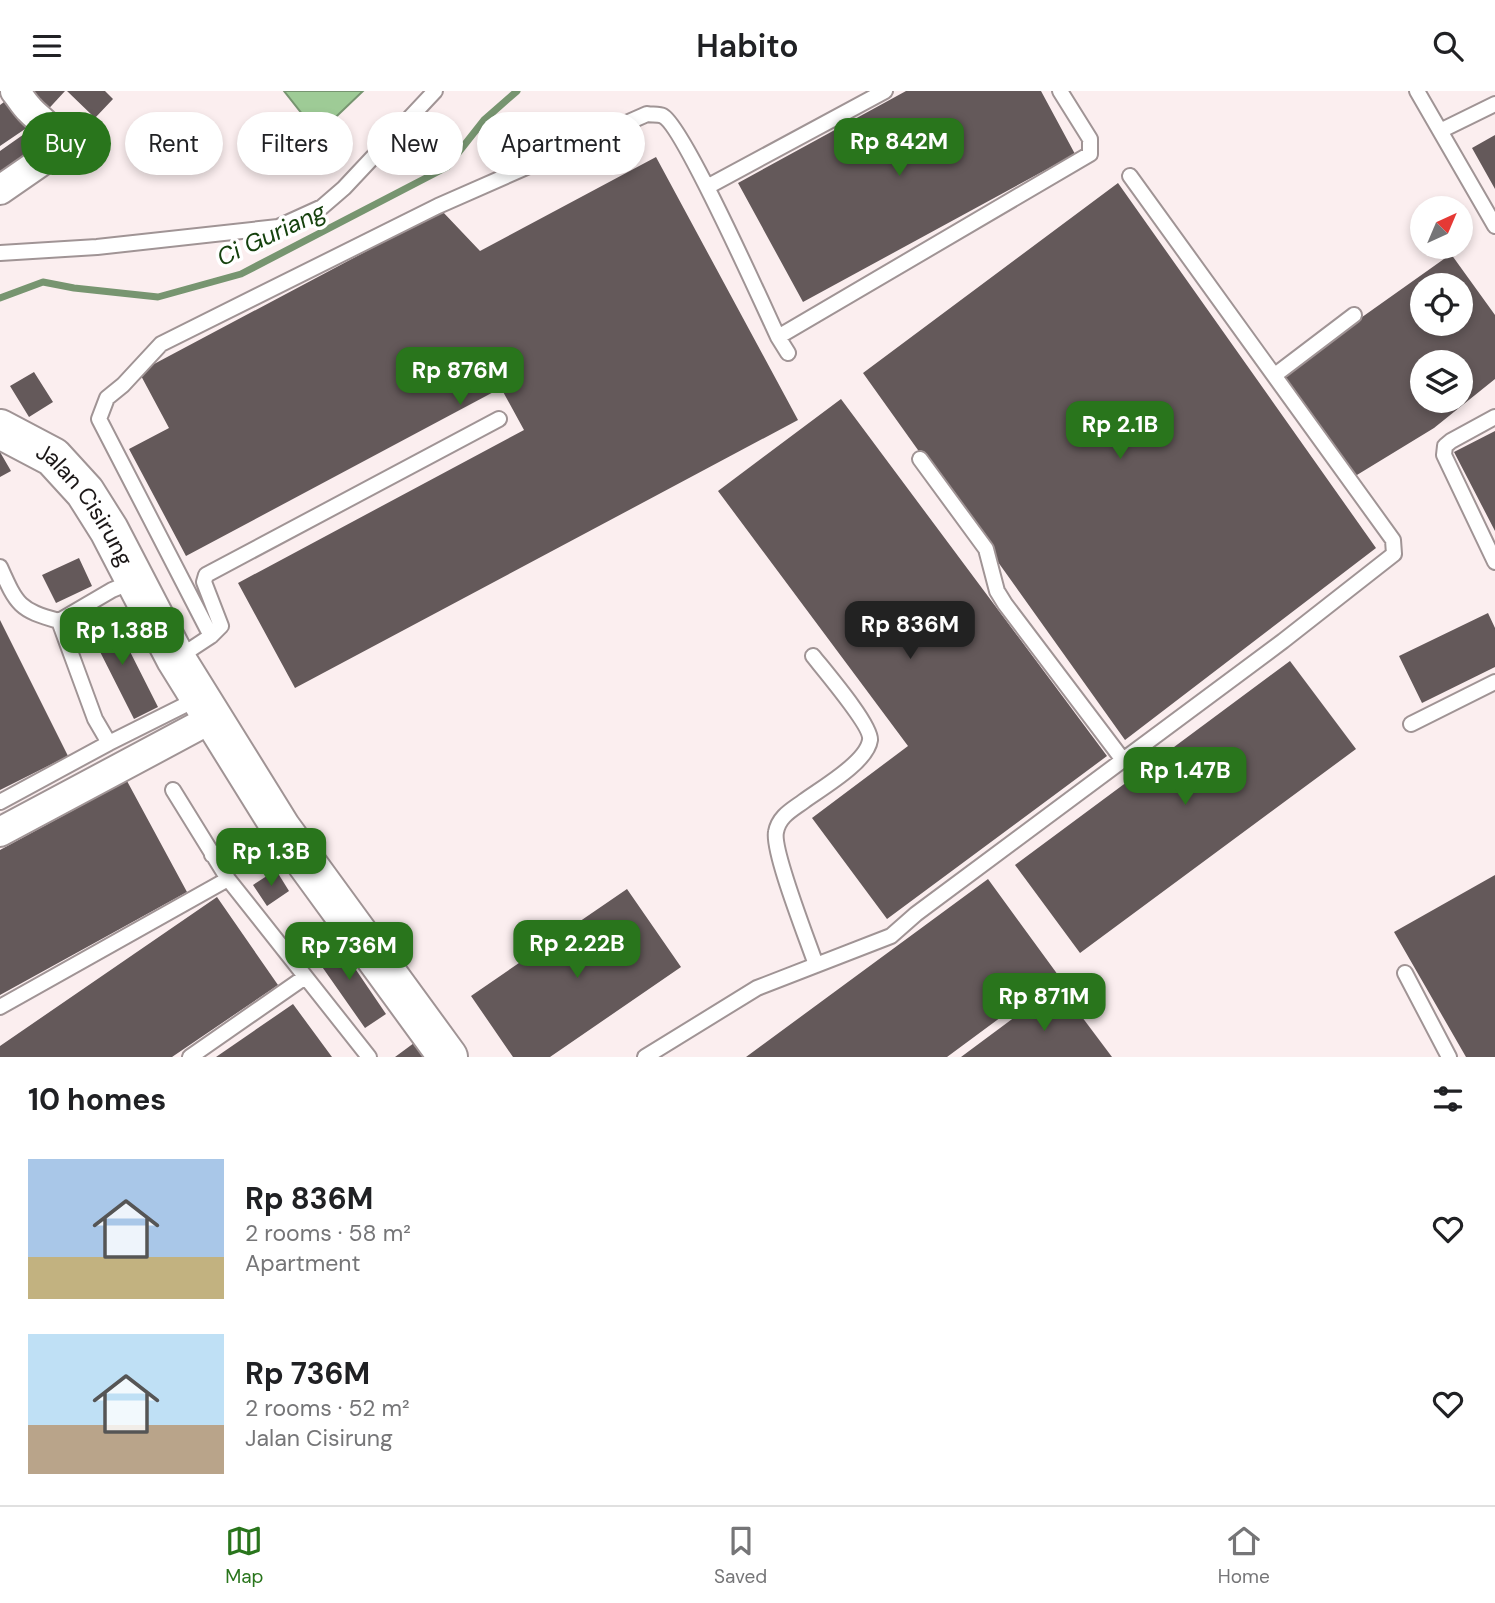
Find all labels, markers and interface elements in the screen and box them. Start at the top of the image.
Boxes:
text: Habito [696,25,799,67]
icon: menu [28,27,66,65]
icon: search [1429,27,1467,65]
chip: Buy [21,112,111,175]
chip: Rent [125,112,223,175]
chip: Filters [237,112,353,175]
chip: New [367,112,463,175]
chip: Apartment [477,112,645,175]
pin: Rp 842M [834,119,964,178]
text: Rp 842M [850,126,948,156]
water label: Ci Guriang [211,195,331,273]
north arrow [1410,196,1474,259]
map controls [1410,196,1473,413]
button: locate [1410,273,1473,336]
pin: Rp 876M [395,347,525,407]
button: layers [1410,350,1473,413]
text: Rp 876M [412,355,508,385]
pin: Rp 2.1B [1055,401,1185,461]
text: Rp 2.1B [1082,409,1158,439]
street label: Jalan Cisirung [31,436,140,571]
pin: Rp 836M [845,601,975,661]
pin: Rp 1.38B [50,607,194,667]
text: Rp 836M [861,609,959,639]
text: Rp 1.38B [76,615,168,645]
pin: Rp 1.47B [1113,747,1257,807]
text: Rp 1.47B [1139,755,1231,785]
pin: Rp 1.3B [206,829,336,888]
text: Rp 1.3B [232,836,310,866]
pin: Rp 2.22B [505,921,649,980]
pin: Rp 736M [284,923,414,982]
text: Rp 2.22B [529,928,625,958]
text: Rp 736M [301,930,397,960]
pin: Rp 871M [979,974,1109,1033]
text: Rp 871M [999,981,1089,1011]
text: 10 homes [28,1080,166,1119]
icon: filters [1429,1080,1467,1118]
text: Rp 836M [245,1179,373,1218]
icon: home [84,1187,168,1271]
icon: heart [1429,1210,1467,1248]
text: 2 rooms · 58 m² [245,1218,411,1248]
text: Apartment [245,1248,360,1278]
text: Rp 736M [245,1354,370,1393]
icon: home [84,1362,168,1446]
icon: heart [1429,1385,1467,1423]
text: 2 rooms · 52 m² [245,1393,410,1423]
text: Jalan Cisirung [245,1423,393,1453]
tab: Map [225,1522,263,1589]
tab: Saved [714,1522,767,1589]
tab: Home [1218,1522,1270,1589]

